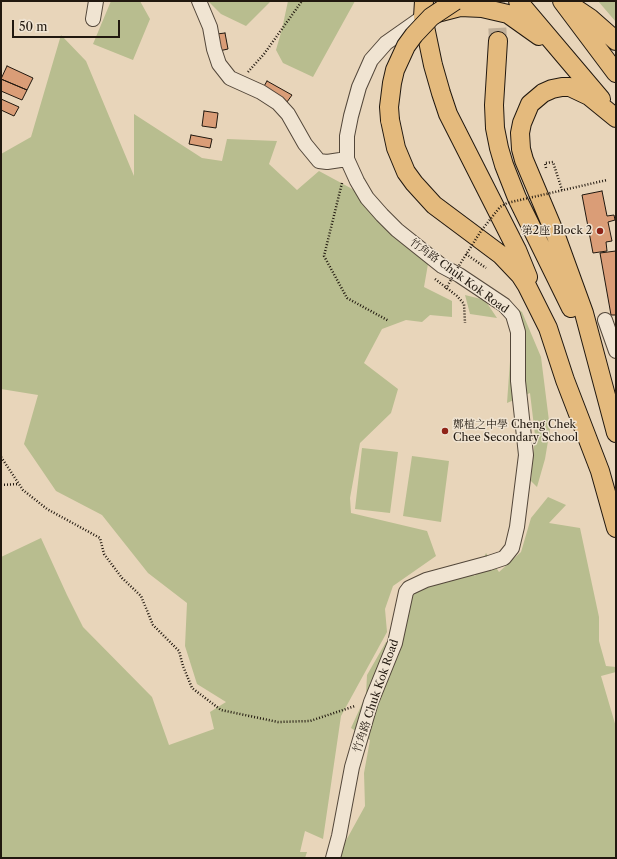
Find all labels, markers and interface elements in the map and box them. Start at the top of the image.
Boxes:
scale bar [14,12,122,38]
text: 50 m [19,19,48,34]
place label: 第2座 Block 2 [522,224,592,238]
marker: 第2座 Block 2 [595,226,605,236]
street label: 竹角路 Chuk Kok Road [407,236,511,316]
place label: 鄭植之中學 Cheng Chek Chee Secondary School [453,418,578,444]
marker: 鄭植之中學 Cheng Chek Chee Secondary School [440,426,450,436]
street label: 竹角路 Chuk Kok Road [350,638,402,754]

